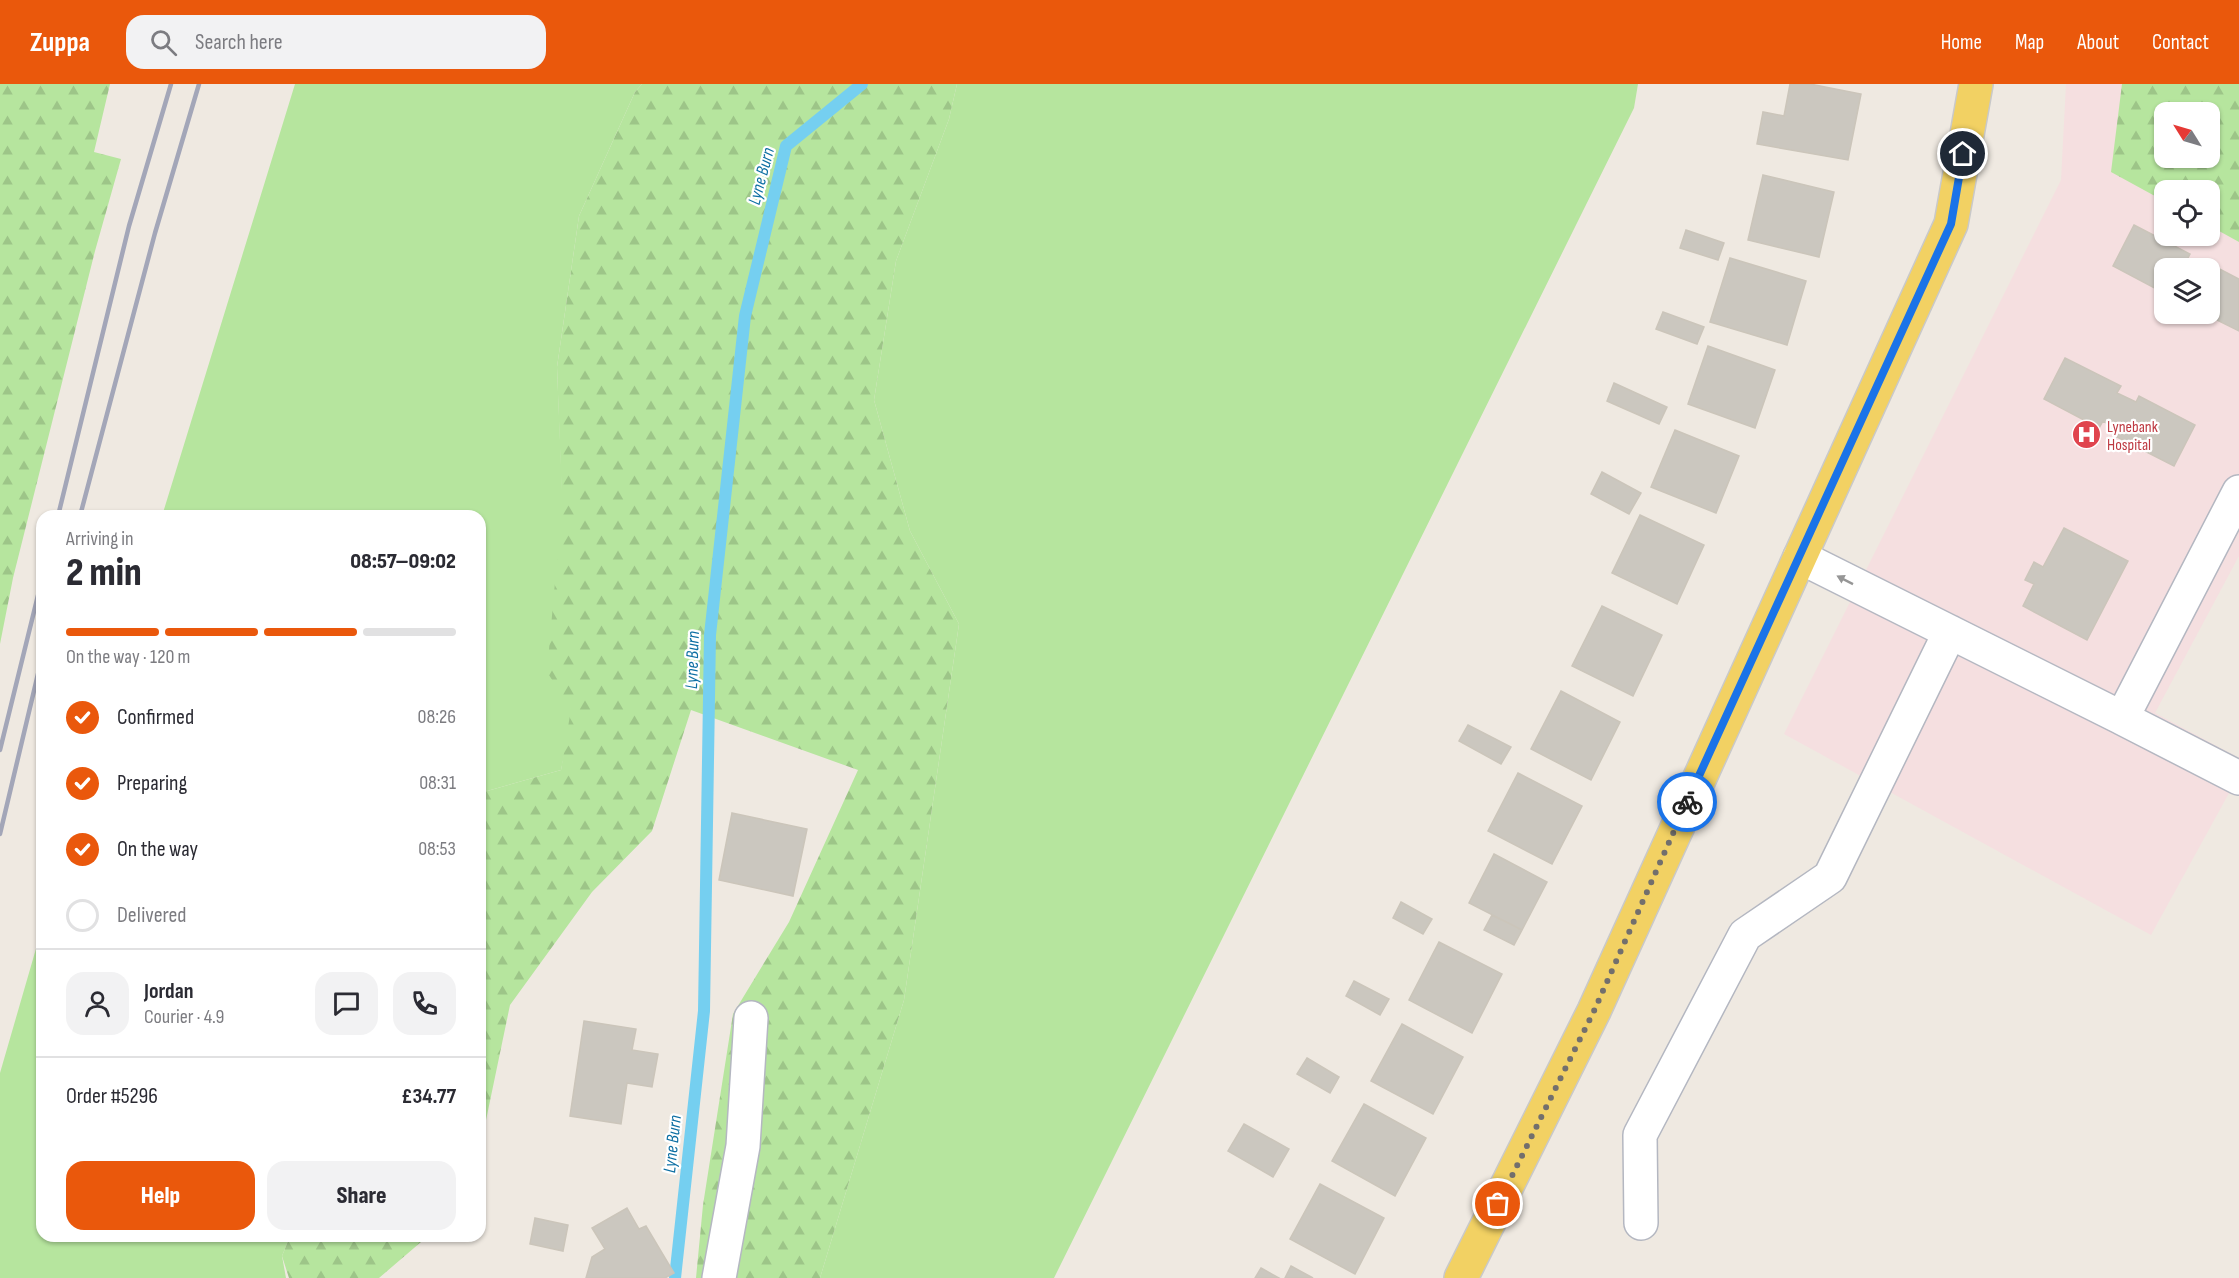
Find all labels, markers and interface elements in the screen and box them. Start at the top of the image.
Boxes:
search box [126,15,546,69]
text: Zuppa [30,26,90,59]
icon: search [147,26,180,59]
text: Search here [195,29,283,56]
text: Home [1941,30,1982,55]
text: Map [2015,30,2044,55]
text: About [2077,30,2119,55]
text: Contact [2152,30,2209,55]
north arrow [2154,102,2220,168]
map controls [2154,102,2220,324]
pin [1937,128,1988,179]
icon: home [1946,137,1979,170]
water label: Lyne Burn [744,145,779,207]
button: locate [2154,180,2220,246]
button: layers [2154,258,2220,324]
place label: Lynebank Hospital [2107,418,2158,455]
hospital icon: Lynebank Hospital [2070,419,2102,451]
text: Arriving in [66,527,134,551]
text: 08:57–09:02 [350,548,456,575]
text: 2 min [66,550,142,597]
one-way arrow [1836,575,1853,584]
water label: Lyne Burn [681,630,704,689]
text: On the way · 120 m [66,645,190,669]
icon: check [66,701,99,734]
text: Confirmed [117,704,194,731]
text: 08:26 [418,705,456,729]
icon: check [66,767,99,800]
text: Preparing [117,770,187,797]
text: 08:31 [419,771,456,795]
courier [1657,772,1717,832]
icon: bike [1671,786,1704,819]
icon: check [66,833,99,866]
text: On the way [117,836,198,863]
text: 08:53 [418,837,456,861]
text: Delivered [117,902,186,929]
button: person [66,972,129,1035]
button: chat [315,972,378,1035]
button: phone [393,972,456,1035]
text: Jordan [144,978,193,1005]
text: Courier · 4.9 [144,1005,224,1029]
text: Order #5296 [66,1083,158,1110]
text: £34.77 [401,1083,456,1110]
water label: Lyne Burn [659,1114,686,1174]
button: Help [66,1161,255,1230]
button: Share [267,1161,456,1230]
pin [1472,1178,1523,1229]
icon: bag [1481,1187,1514,1220]

